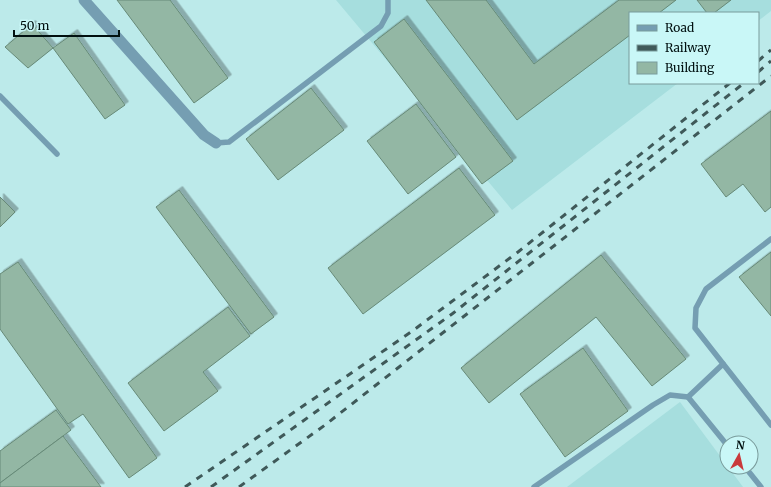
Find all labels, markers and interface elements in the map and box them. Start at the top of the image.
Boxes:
scale bar [14,12,119,38]
legend [629,12,759,84]
text: 50 m [20,18,49,33]
text: Road [665,20,694,35]
text: Railway [665,40,711,55]
text: Building [665,60,715,75]
north arrow [719,435,759,475]
text: N [735,438,746,453]

